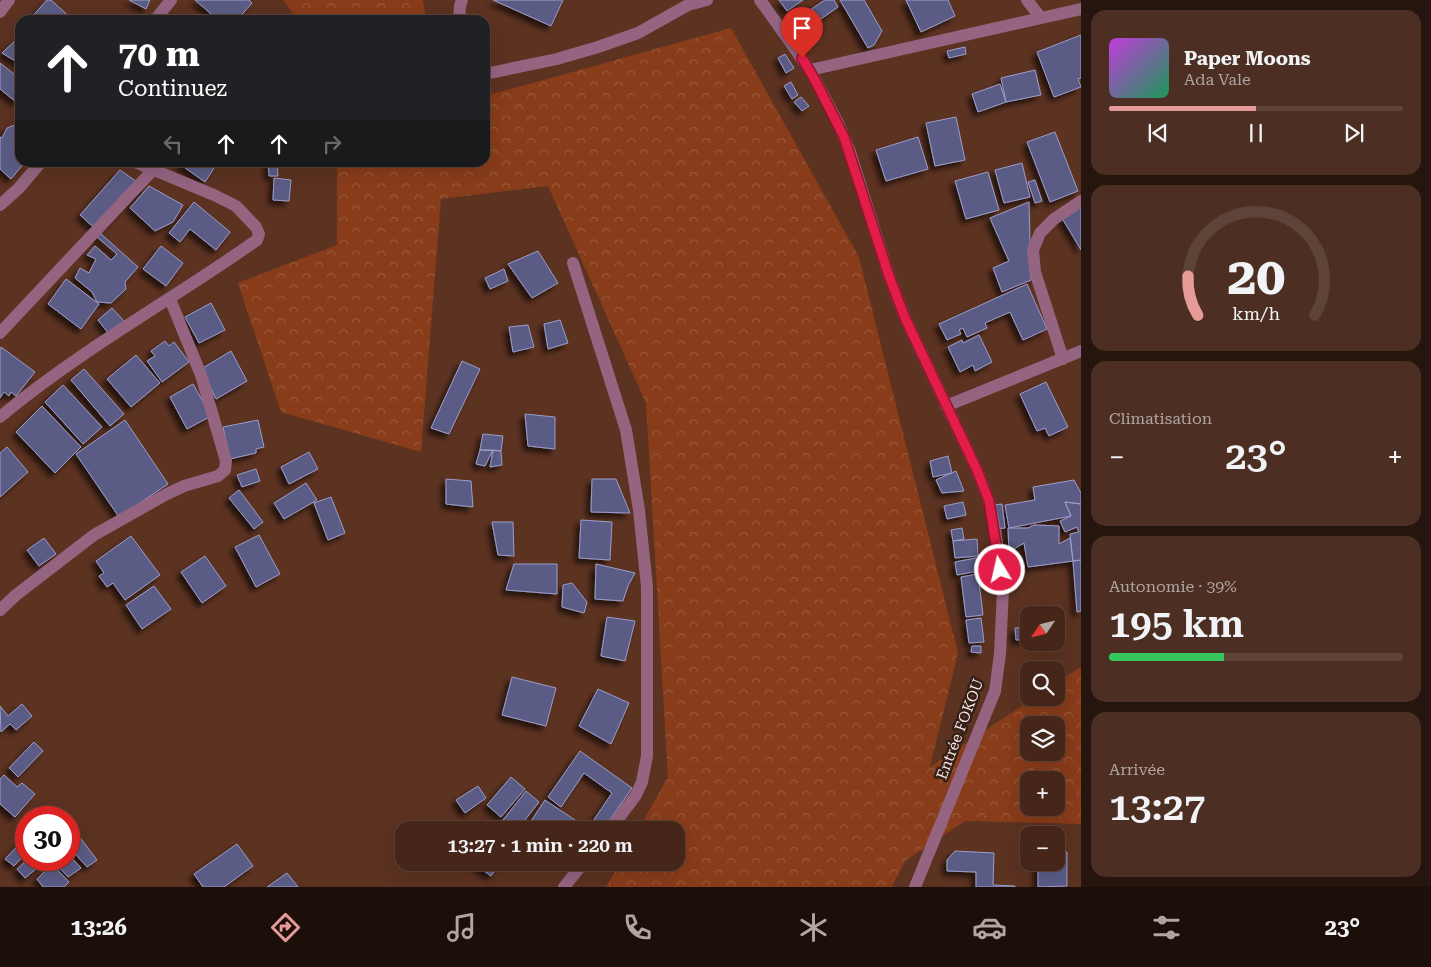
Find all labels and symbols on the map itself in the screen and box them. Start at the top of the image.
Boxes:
pin [781,7,823,58]
position arrow [973,543,1025,595]
north arrow [1020,606,1065,651]
street label: Entrée FOKOU [933,676,987,782]
speed limit sign: 30 [15,806,80,871]

